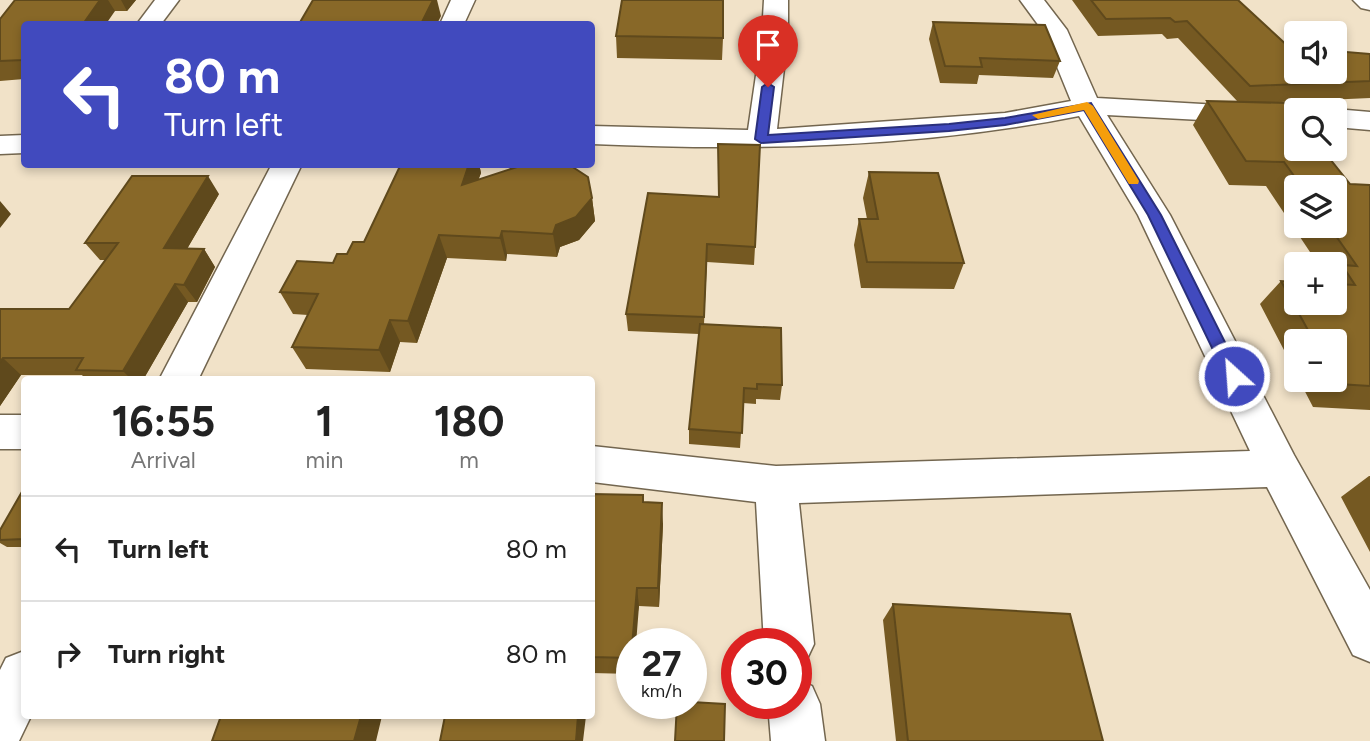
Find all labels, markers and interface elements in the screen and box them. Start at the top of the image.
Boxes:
pin [738,15,798,87]
map controls [1284,21,1347,392]
button: sound [1284,21,1347,84]
icon: arrive [749,26,787,64]
text: 80 m [164,46,280,105]
icon: left [49,49,140,140]
button: search [1284,98,1347,161]
text: Turn left [164,106,283,144]
button: layers [1284,175,1347,238]
button: + [1284,252,1347,315]
button: − [1284,329,1347,392]
position arrow [1197,339,1271,413]
text: 16:55 [112,396,215,447]
text: 1 [316,396,333,447]
text: 180 [434,396,504,447]
text: Arrival [131,446,196,474]
text: min [306,446,343,474]
text: m [459,446,479,474]
icon: left [49,530,87,568]
text: Turn left [108,533,209,565]
text: 80 m [506,533,567,565]
speed limit sign: 30 [721,628,812,719]
icon: right [49,635,87,673]
text: Turn right [108,638,225,670]
text: 80 m [506,638,567,670]
text: 27 [642,643,681,685]
text: km/h [641,680,682,702]

